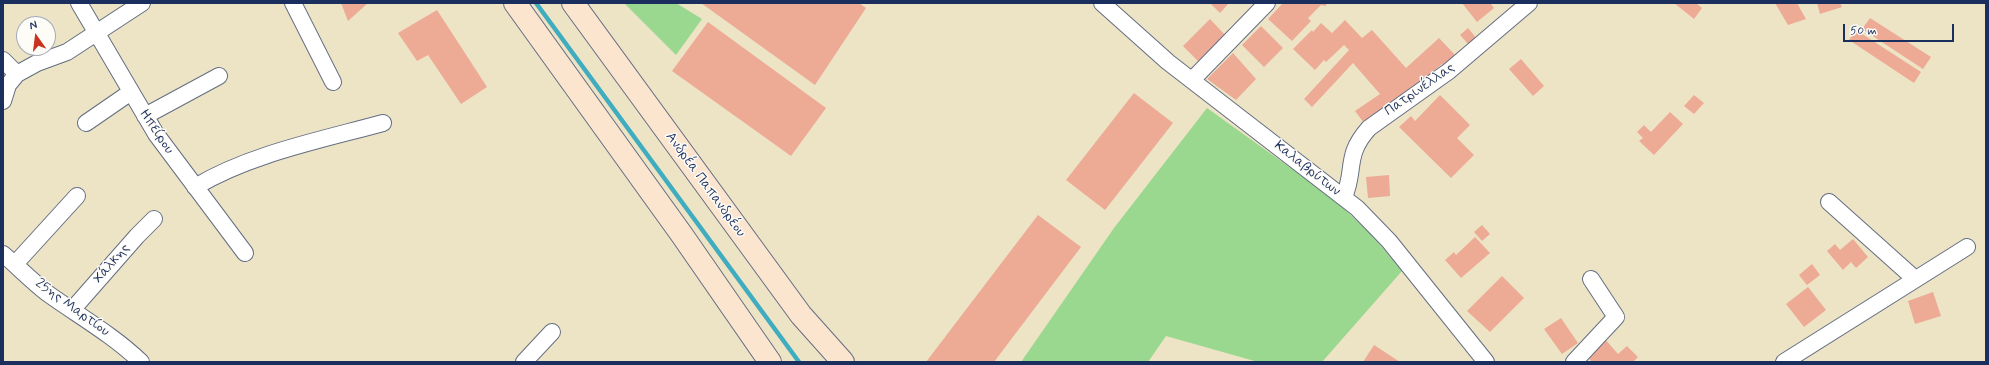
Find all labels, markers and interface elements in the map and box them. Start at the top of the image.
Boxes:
north arrow [16,16,56,56]
scale bar [1845,16,1956,42]
text: N [28,18,39,33]
text: 50 m [1850,23,1877,39]
street label: Πατρινέλλας [1382,60,1458,120]
street label: Ηπείρου [135,107,177,157]
street label: Ανδρέα Παπανδρέου [661,129,749,241]
street label: Καλαβρύτων [1270,138,1344,200]
street label: Χάλκης [90,241,134,287]
street label: 25ης Μαρτίου [32,275,112,341]

